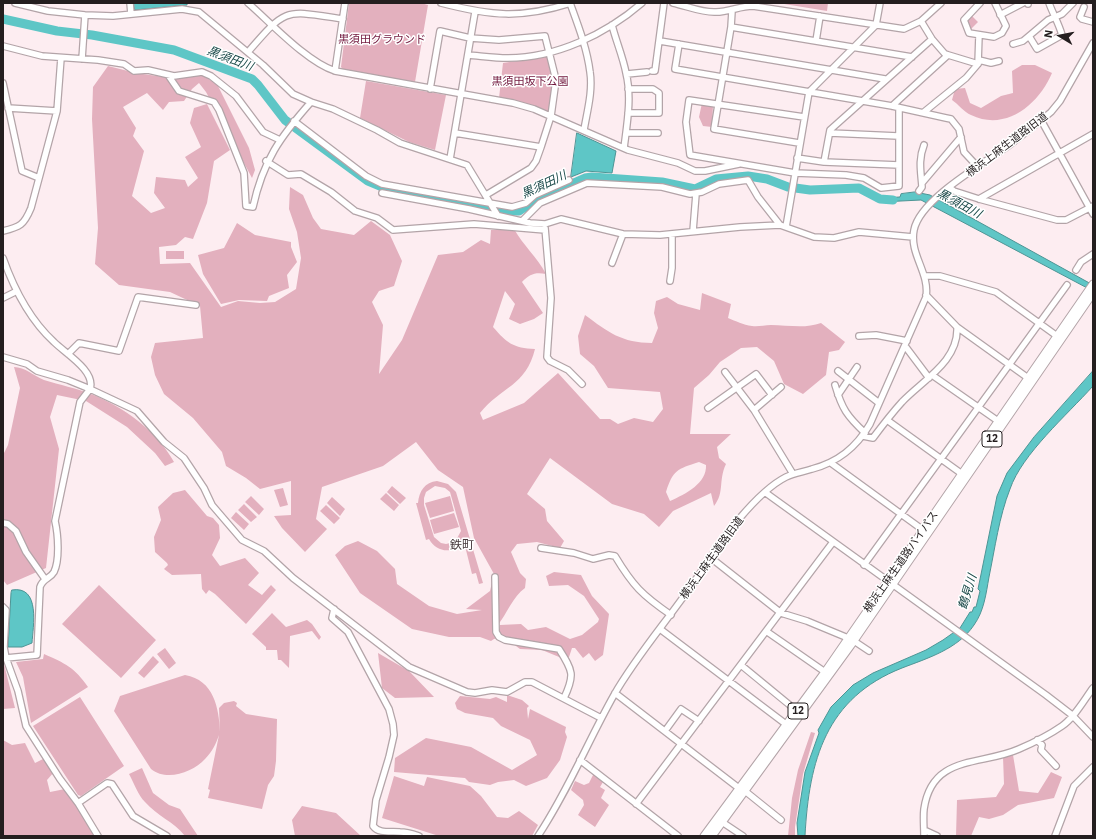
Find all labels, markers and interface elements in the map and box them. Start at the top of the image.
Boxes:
north arrow [1040,16,1080,56]
text: N [1041,29,1056,39]
park label: 黒須田グラウンド [338,33,426,47]
water label: 黒須田川 [205,44,255,74]
park label: 黒須田坂下公園 [492,75,568,89]
street label: 横浜上麻生道路旧道 [963,110,1051,180]
water label: 黒須田川 [519,168,569,202]
water label: 黒須田川 [934,186,984,222]
road number: 12 [982,431,1002,447]
street label: 横浜上麻生道路バイパス [861,509,941,615]
street label: 横浜上麻生道路旧道 [678,514,746,602]
district label: 鉄町 [450,539,474,553]
water label: 鶴見川 [956,573,980,611]
road number: 12 [788,703,808,719]

